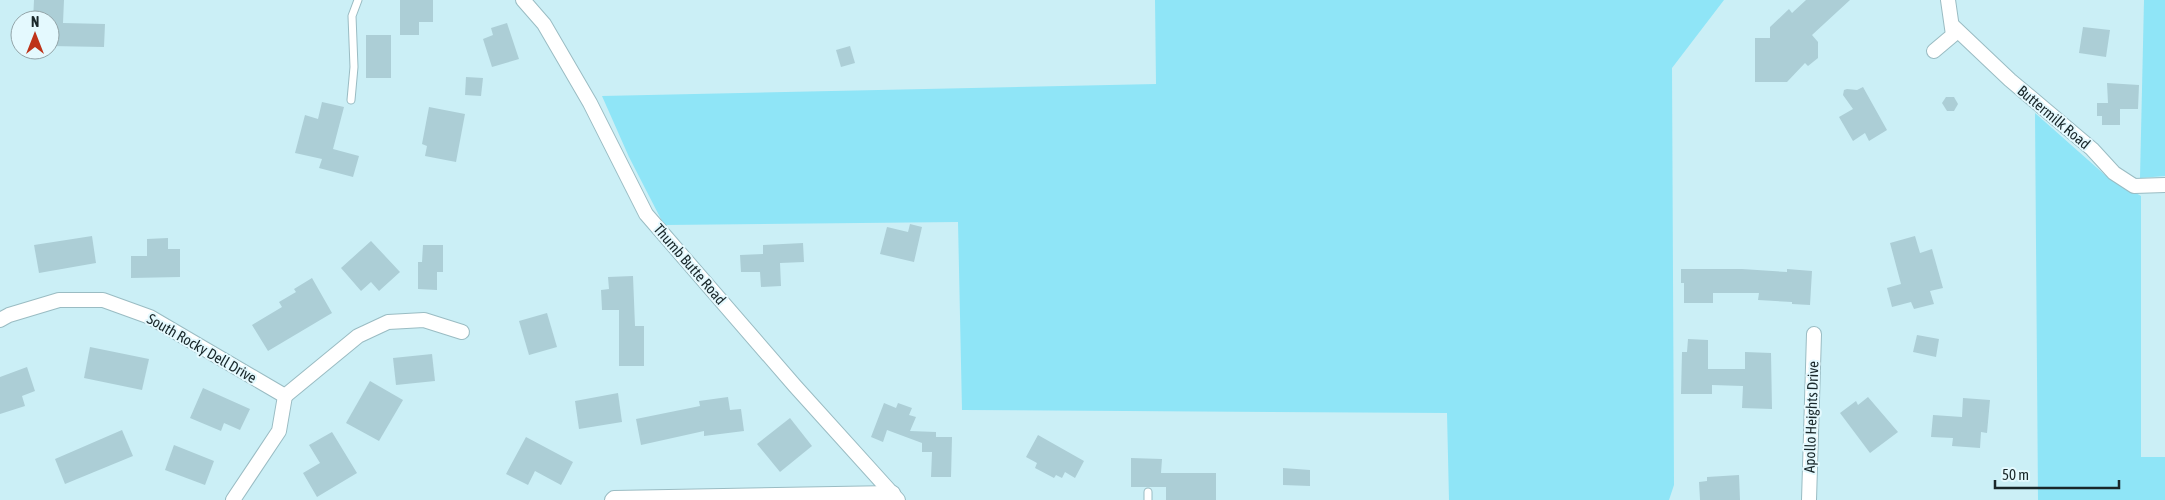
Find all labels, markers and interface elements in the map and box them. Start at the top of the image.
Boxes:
north arrow [10,10,60,60]
text: N [31,14,39,30]
street label: Buttermilk Road [2014,82,2094,152]
street label: Thumb Butte Road [650,220,730,308]
street label: South Rocky Dell Drive [144,310,260,386]
street label: Apollo Heights Drive [1801,361,1821,473]
scale bar [1995,458,2119,490]
text: 50 m [2002,466,2029,483]

